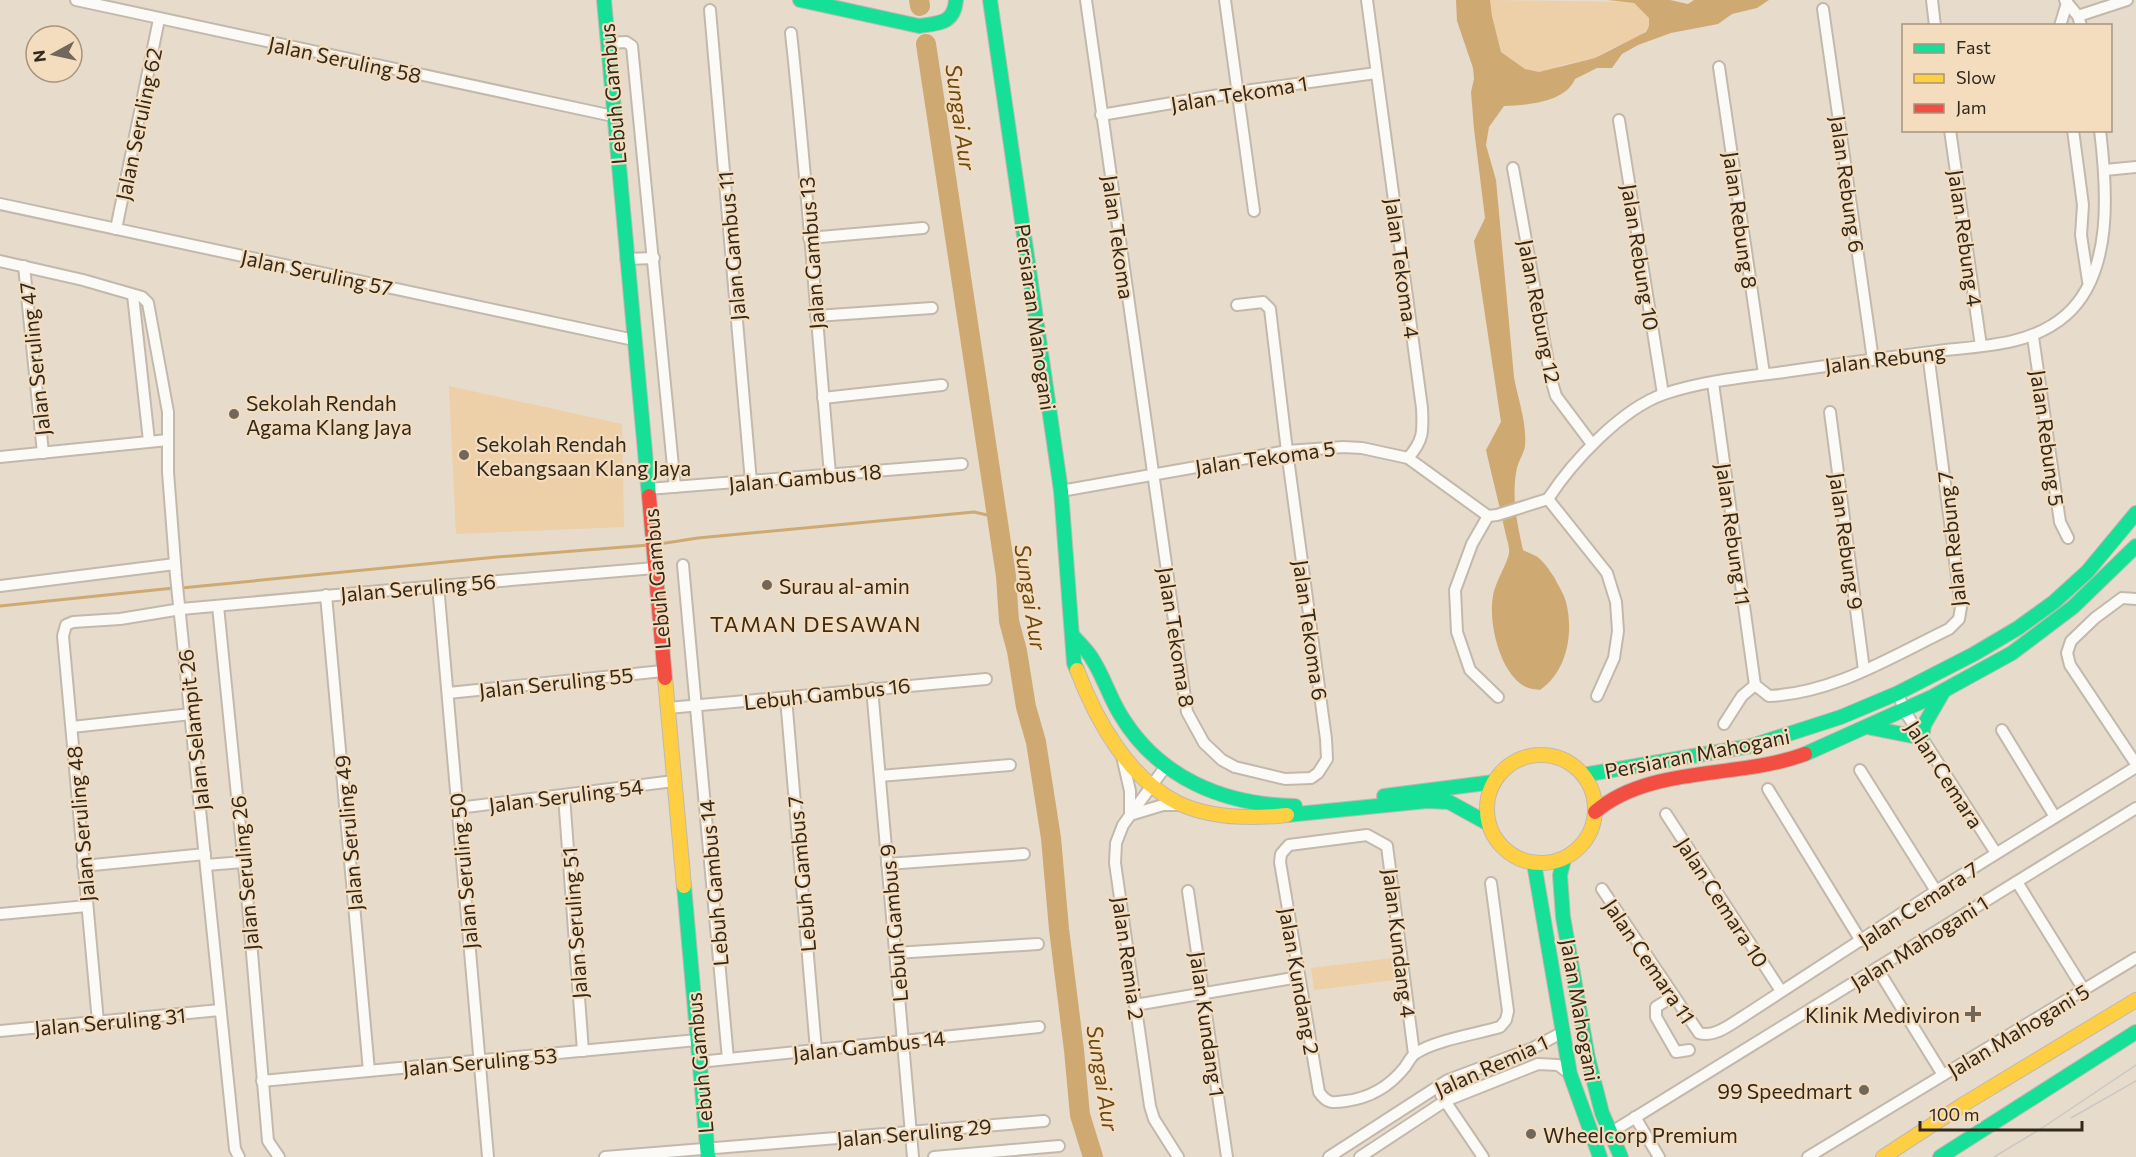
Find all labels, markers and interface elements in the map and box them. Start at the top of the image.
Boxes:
street label: Lebuh Gambus [593,22,631,166]
north arrow [24,24,84,84]
legend [1902,24,2112,132]
street label: Jalan Seruling 58 [266,31,424,87]
text: Fast [1956,36,1991,58]
street label: Jalan Seruling 62 [110,45,166,203]
text: N [28,49,49,63]
water label: Sungai Aur [940,62,982,173]
text: Slow [1956,66,1996,88]
street label: Jalan Tekoma 1 [1169,70,1309,116]
text: Jam [1956,96,1986,118]
street label: Jalan Rebung 6 [1826,114,1870,254]
street label: Jalan Rebung 8 [1719,150,1763,290]
street label: Jalan Rebung 4 [1944,168,1988,309]
street label: Jalan Gambus 11 [712,170,750,322]
street label: Jalan Tekoma [1098,173,1140,301]
street label: Jalan Gambus 13 [793,176,829,330]
street label: Jalan Rebung 10 [1617,182,1665,332]
street label: Jalan Tekoma 4 [1381,196,1425,340]
street label: Persiaran Mahogani [1011,222,1061,412]
street label: Jalan Rebung 12 [1514,237,1566,385]
street label: Jalan Seruling 57 [239,244,395,300]
street label: Jalan Seruling 47 [13,281,55,437]
street label: Jalan Rebung [1823,338,1947,378]
street label: Jalan Rebung 5 [2026,368,2070,508]
place label: Sekolah Rendah Agama Klang Jaya [246,390,412,439]
marker: Sekolah Rendah Agama Klang Jaya [227,407,241,421]
place label: Sekolah Rendah Kebangsaan Klang Jaya [476,431,691,480]
street label: Jalan Tekoma 5 [1193,435,1337,479]
marker: Sekolah Rendah Kebangsaan Klang Jaya [457,448,471,462]
street label: Jalan Gambus 18 [727,458,883,496]
street label: Jalan Rebung 11 [1712,461,1756,607]
street label: Jalan Rebung 7 [1931,470,1971,608]
street label: Jalan Rebung 9 [1825,471,1869,611]
street label: Lebuh Gambus [637,507,675,651]
water label: Sungai Aur [1009,542,1053,653]
street label: Jalan Tekoma 6 [1289,558,1333,702]
street label: Jalan Tekoma 8 [1154,565,1200,709]
street label: Jalan Seruling 56 [339,568,497,606]
place label: Surau al-amin [779,573,910,598]
marker: Surau al-amin [760,578,774,592]
district label: TAMAN DESAWAN [710,610,922,637]
street label: Jalan Selampit 26 [172,648,214,812]
street label: Jalan Seruling 55 [477,661,635,703]
street label: Lebuh Gambus 16 [742,672,912,714]
street label: Jalan Cemara [1901,715,1989,833]
street label: Persiaran Mahogani [1602,723,1792,783]
street label: Jalan Seruling 48 [61,745,99,903]
street label: Jalan Seruling 49 [329,754,367,912]
street label: Jalan Seruling 54 [487,773,645,817]
street label: Jalan Seruling 50 [444,792,482,950]
street label: Jalan Seruling 26 [225,794,263,952]
street label: Lebuh Gambus 7 [782,795,820,953]
street label: Lebuh Gambus 14 [693,798,733,967]
street label: Jalan Cemara 10 [1672,832,1774,972]
street label: Lebuh Gambus 9 [874,843,912,1003]
street label: Jalan Seruling 51 [556,846,592,1000]
street label: Jalan Cemara 7 [1853,856,1983,952]
street label: Jalan Kundang 4 [1378,867,1422,1019]
street label: Jalan Mahogani 1 [1846,890,1992,994]
street label: Jalan Cemara 11 [1599,894,1701,1028]
street label: Jalan Remia 2 [1108,895,1150,1021]
street label: Jalan Kundang 2 [1275,905,1325,1057]
street label: Jalan Mahogani [1556,937,1606,1083]
street label: Jalan Kundang 1 [1185,950,1231,1098]
street label: Jalan Mahogani 5 [1943,978,2093,1082]
street label: Lebuh Gambus [680,991,718,1135]
street label: Jalan Seruling 31 [33,1002,187,1040]
place label: Klinik Mediviron [1805,1002,1960,1027]
marker: Klinik Mediviron [1964,1005,1982,1023]
water label: Sungai Aur [1081,1023,1125,1134]
street label: Jalan Gambus 14 [791,1025,947,1065]
street label: Jalan Remia 1 [1430,1029,1552,1101]
street label: Jalan Seruling 53 [402,1042,558,1080]
place label: 99 Speedmart [1717,1078,1852,1103]
marker: 99 Speedmart [1857,1083,1871,1097]
scale bar [1920,1094,2082,1132]
text: 100 m [1929,1103,1979,1125]
street label: Jalan Seruling 29 [835,1113,993,1151]
place label: Wheelcorp Premium [1543,1122,1738,1147]
marker: Wheelcorp Premium [1524,1127,1538,1141]

